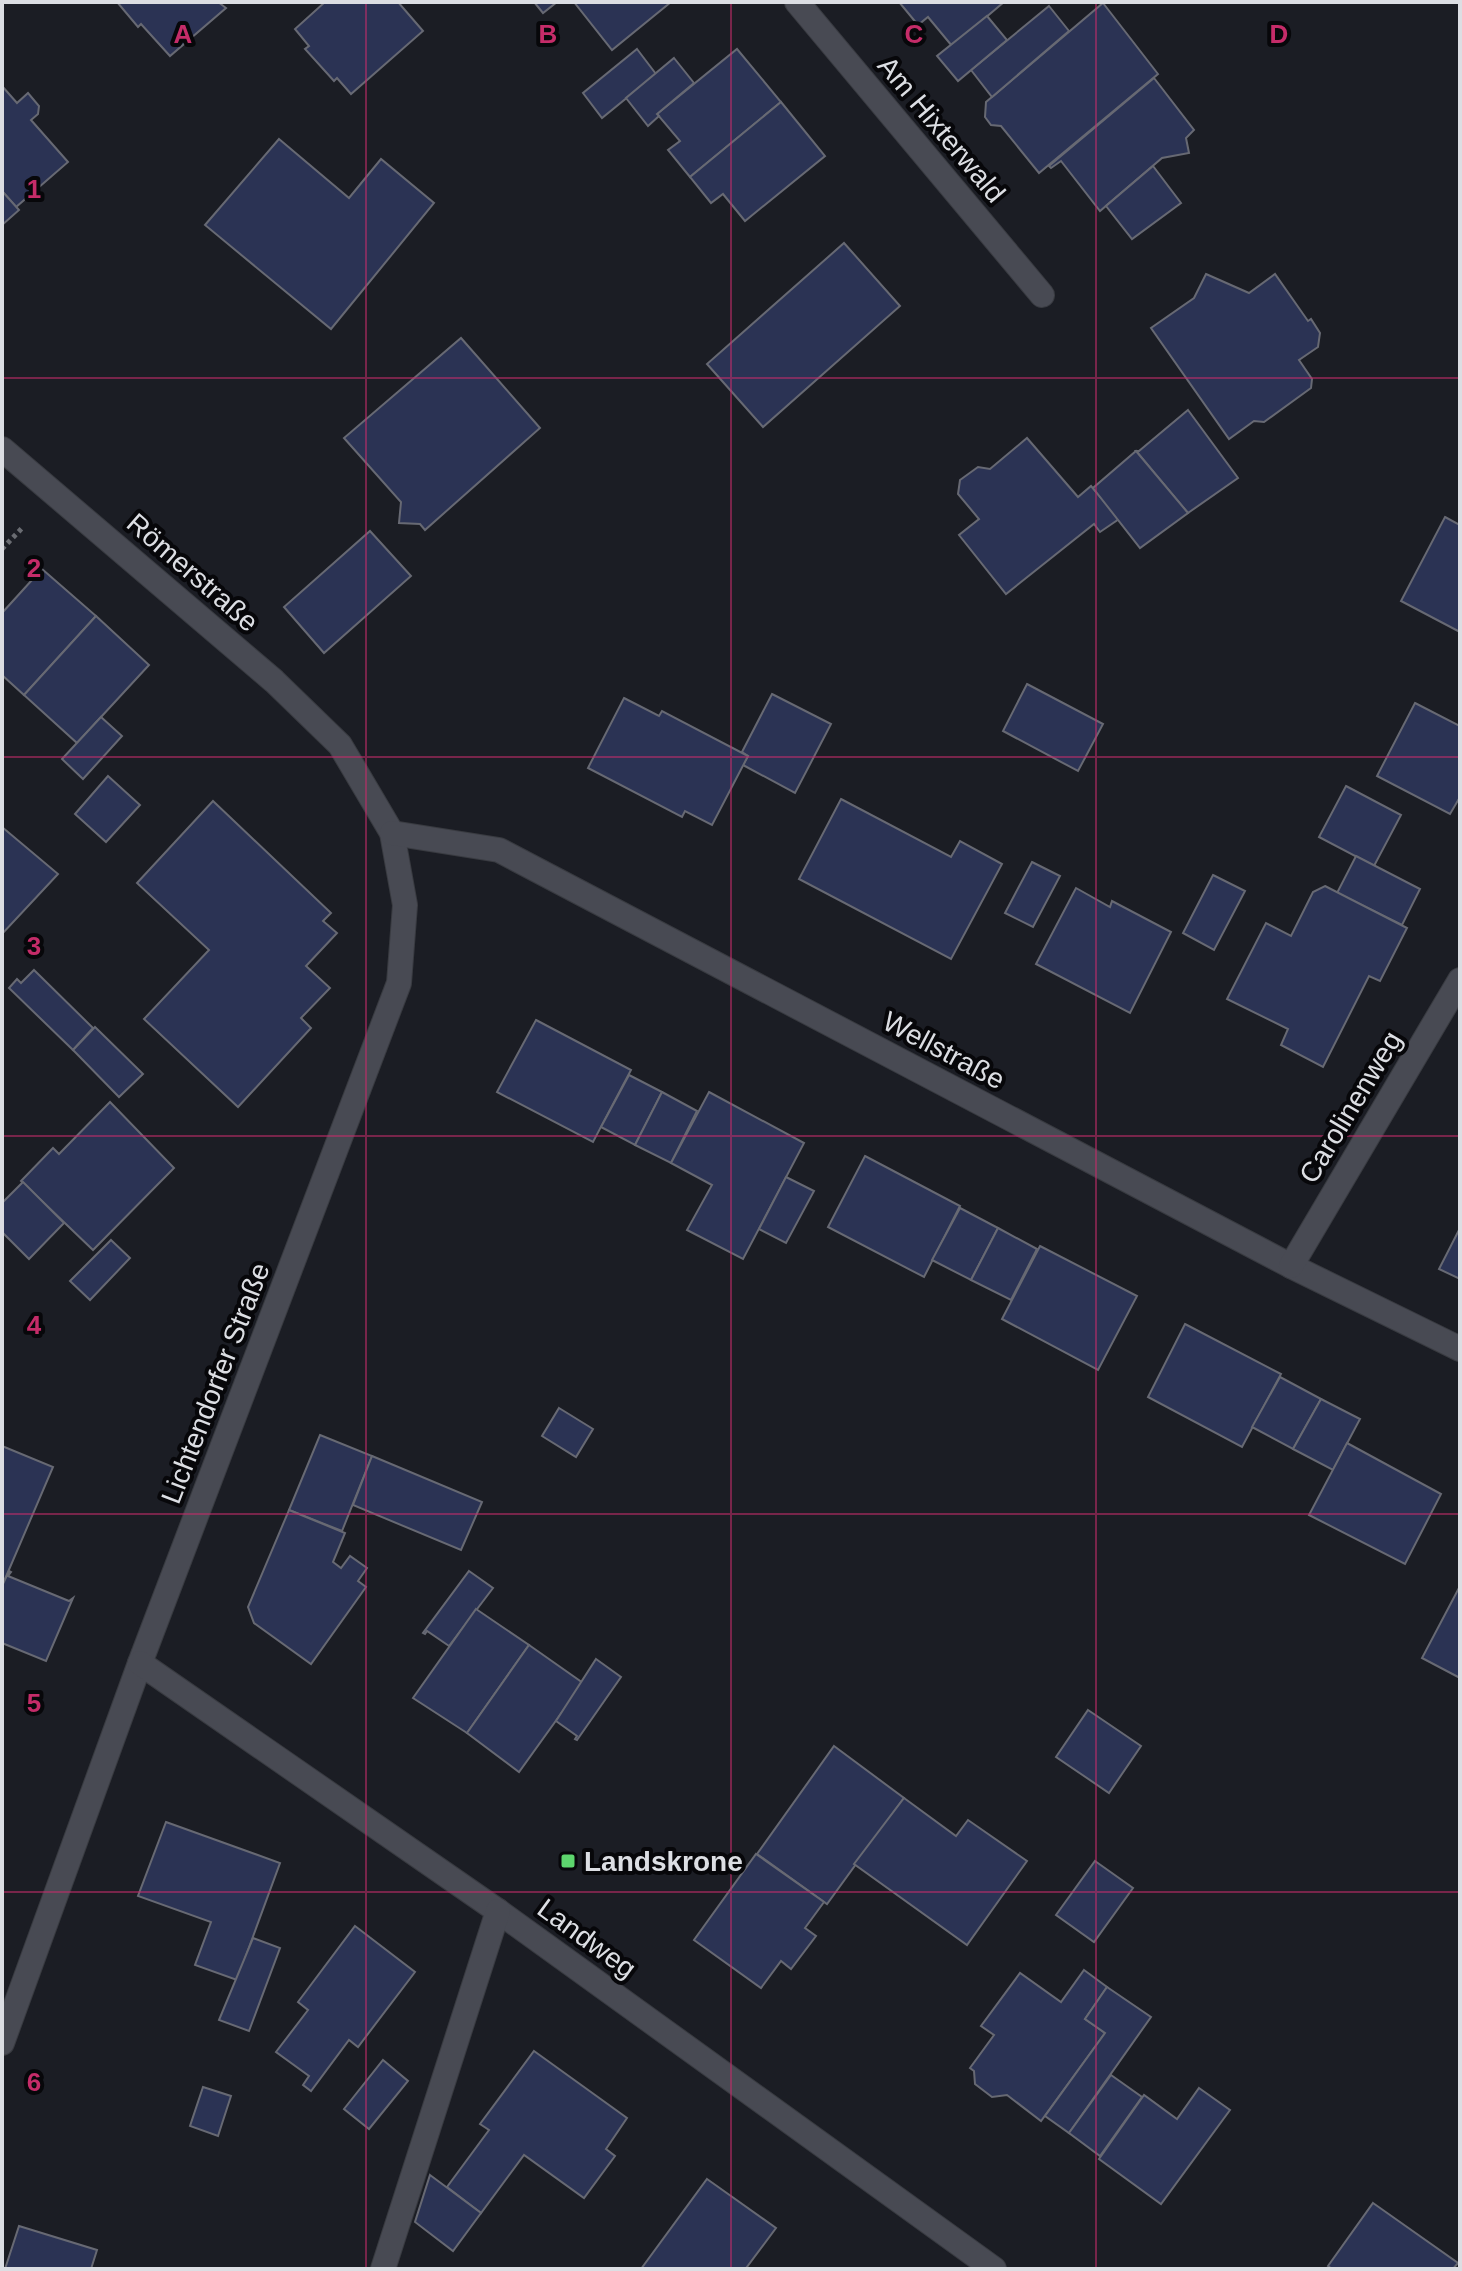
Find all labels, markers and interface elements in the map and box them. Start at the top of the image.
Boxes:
text: A [174,19,193,49]
text: B [539,19,557,49]
text: C [905,19,924,49]
text: D [1270,19,1288,49]
street label: Am Hixterwald [872,50,1011,208]
text: 1 [27,174,41,204]
street label: Römerstraße [121,507,264,638]
text: 2 [27,553,41,583]
text: 3 [27,931,41,961]
street label: Wellstraße [878,1005,1010,1095]
street label: Carolinenweg [1293,1026,1408,1189]
street label: Lichtendorfer Straße [155,1258,276,1508]
text: 4 [27,1310,42,1340]
text: 5 [27,1688,41,1718]
place label: Landskrone [584,1846,743,1877]
marker: Landskrone [559,1852,577,1870]
street label: Landweg [532,1892,642,1984]
text: 6 [27,2067,41,2097]

